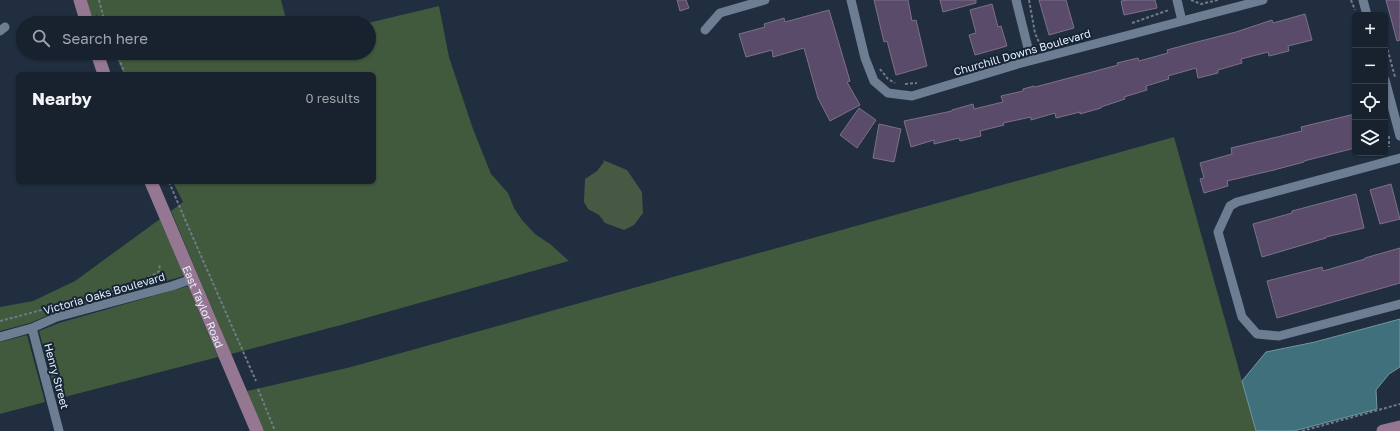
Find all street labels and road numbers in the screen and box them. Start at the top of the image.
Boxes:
street label: Churchill Downs Boulevard [952,26,1092,78]
street label: East Taylor Road [181,263,227,349]
street label: Victoria Oaks Boulevard [42,269,166,317]
street label: Henry Street [42,342,72,410]

